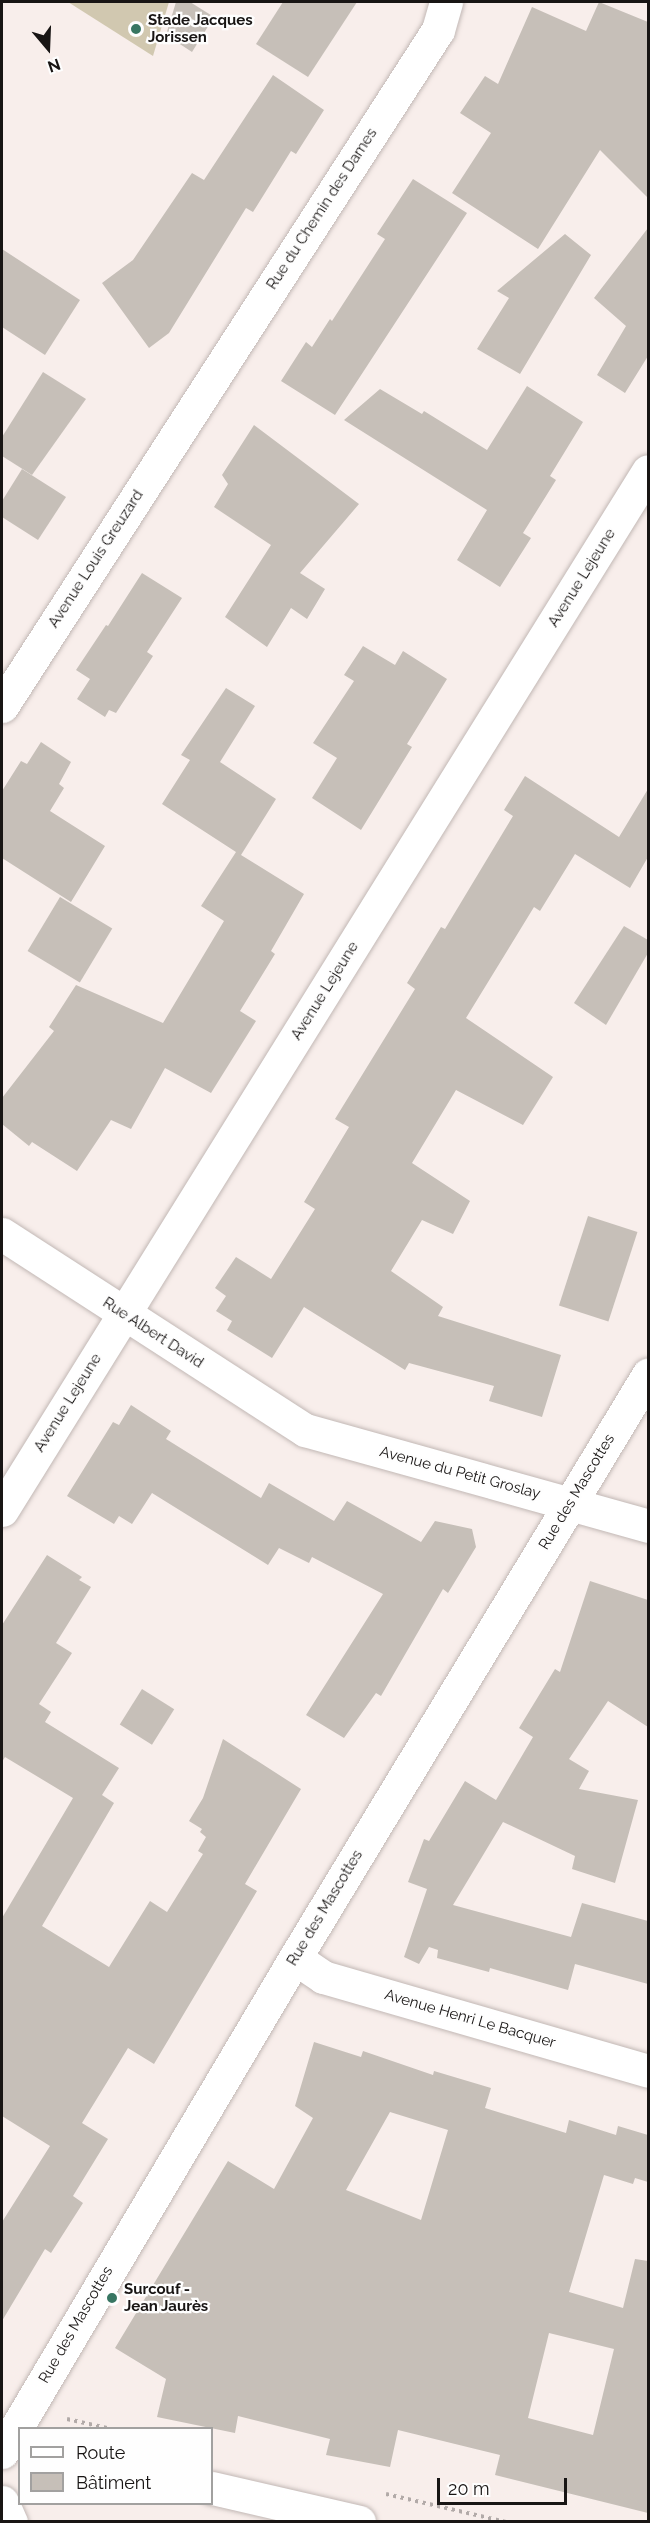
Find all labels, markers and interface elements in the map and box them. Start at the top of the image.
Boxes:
place label: Stade Jacques Jorissen [148,11,253,46]
north arrow [18,18,78,78]
marker: Stade Jacques Jorissen [129,22,143,36]
text: N [45,55,63,76]
street label: Rue du Chemin des Dames [263,125,381,293]
street label: Avenue Louis Greuzard [45,487,147,631]
street label: Avenue Lejeune [545,526,619,630]
street label: Avenue Lejeune [288,939,362,1043]
street label: Rue Albert David [99,1294,207,1372]
street label: Avenue Lejeune [31,1351,105,1455]
street label: Rue des Mascottes [535,1431,619,1553]
street label: Avenue du Petit Groslay [378,1443,542,1503]
street label: Rue des Mascottes [283,1847,367,1969]
street label: Avenue Henri Le Bacquer [382,1986,558,2052]
street label: Rue des Mascottes [35,2263,117,2387]
place label: Surcouf - Jean Jaurès [124,2280,209,2315]
marker: Surcouf - Jean Jaurès [105,2291,119,2305]
legend [18,2427,213,2505]
text: Route [76,2442,125,2463]
scale bar [440,2466,570,2504]
text: Bâtiment [76,2472,151,2493]
text: 20 m [448,2478,490,2499]

